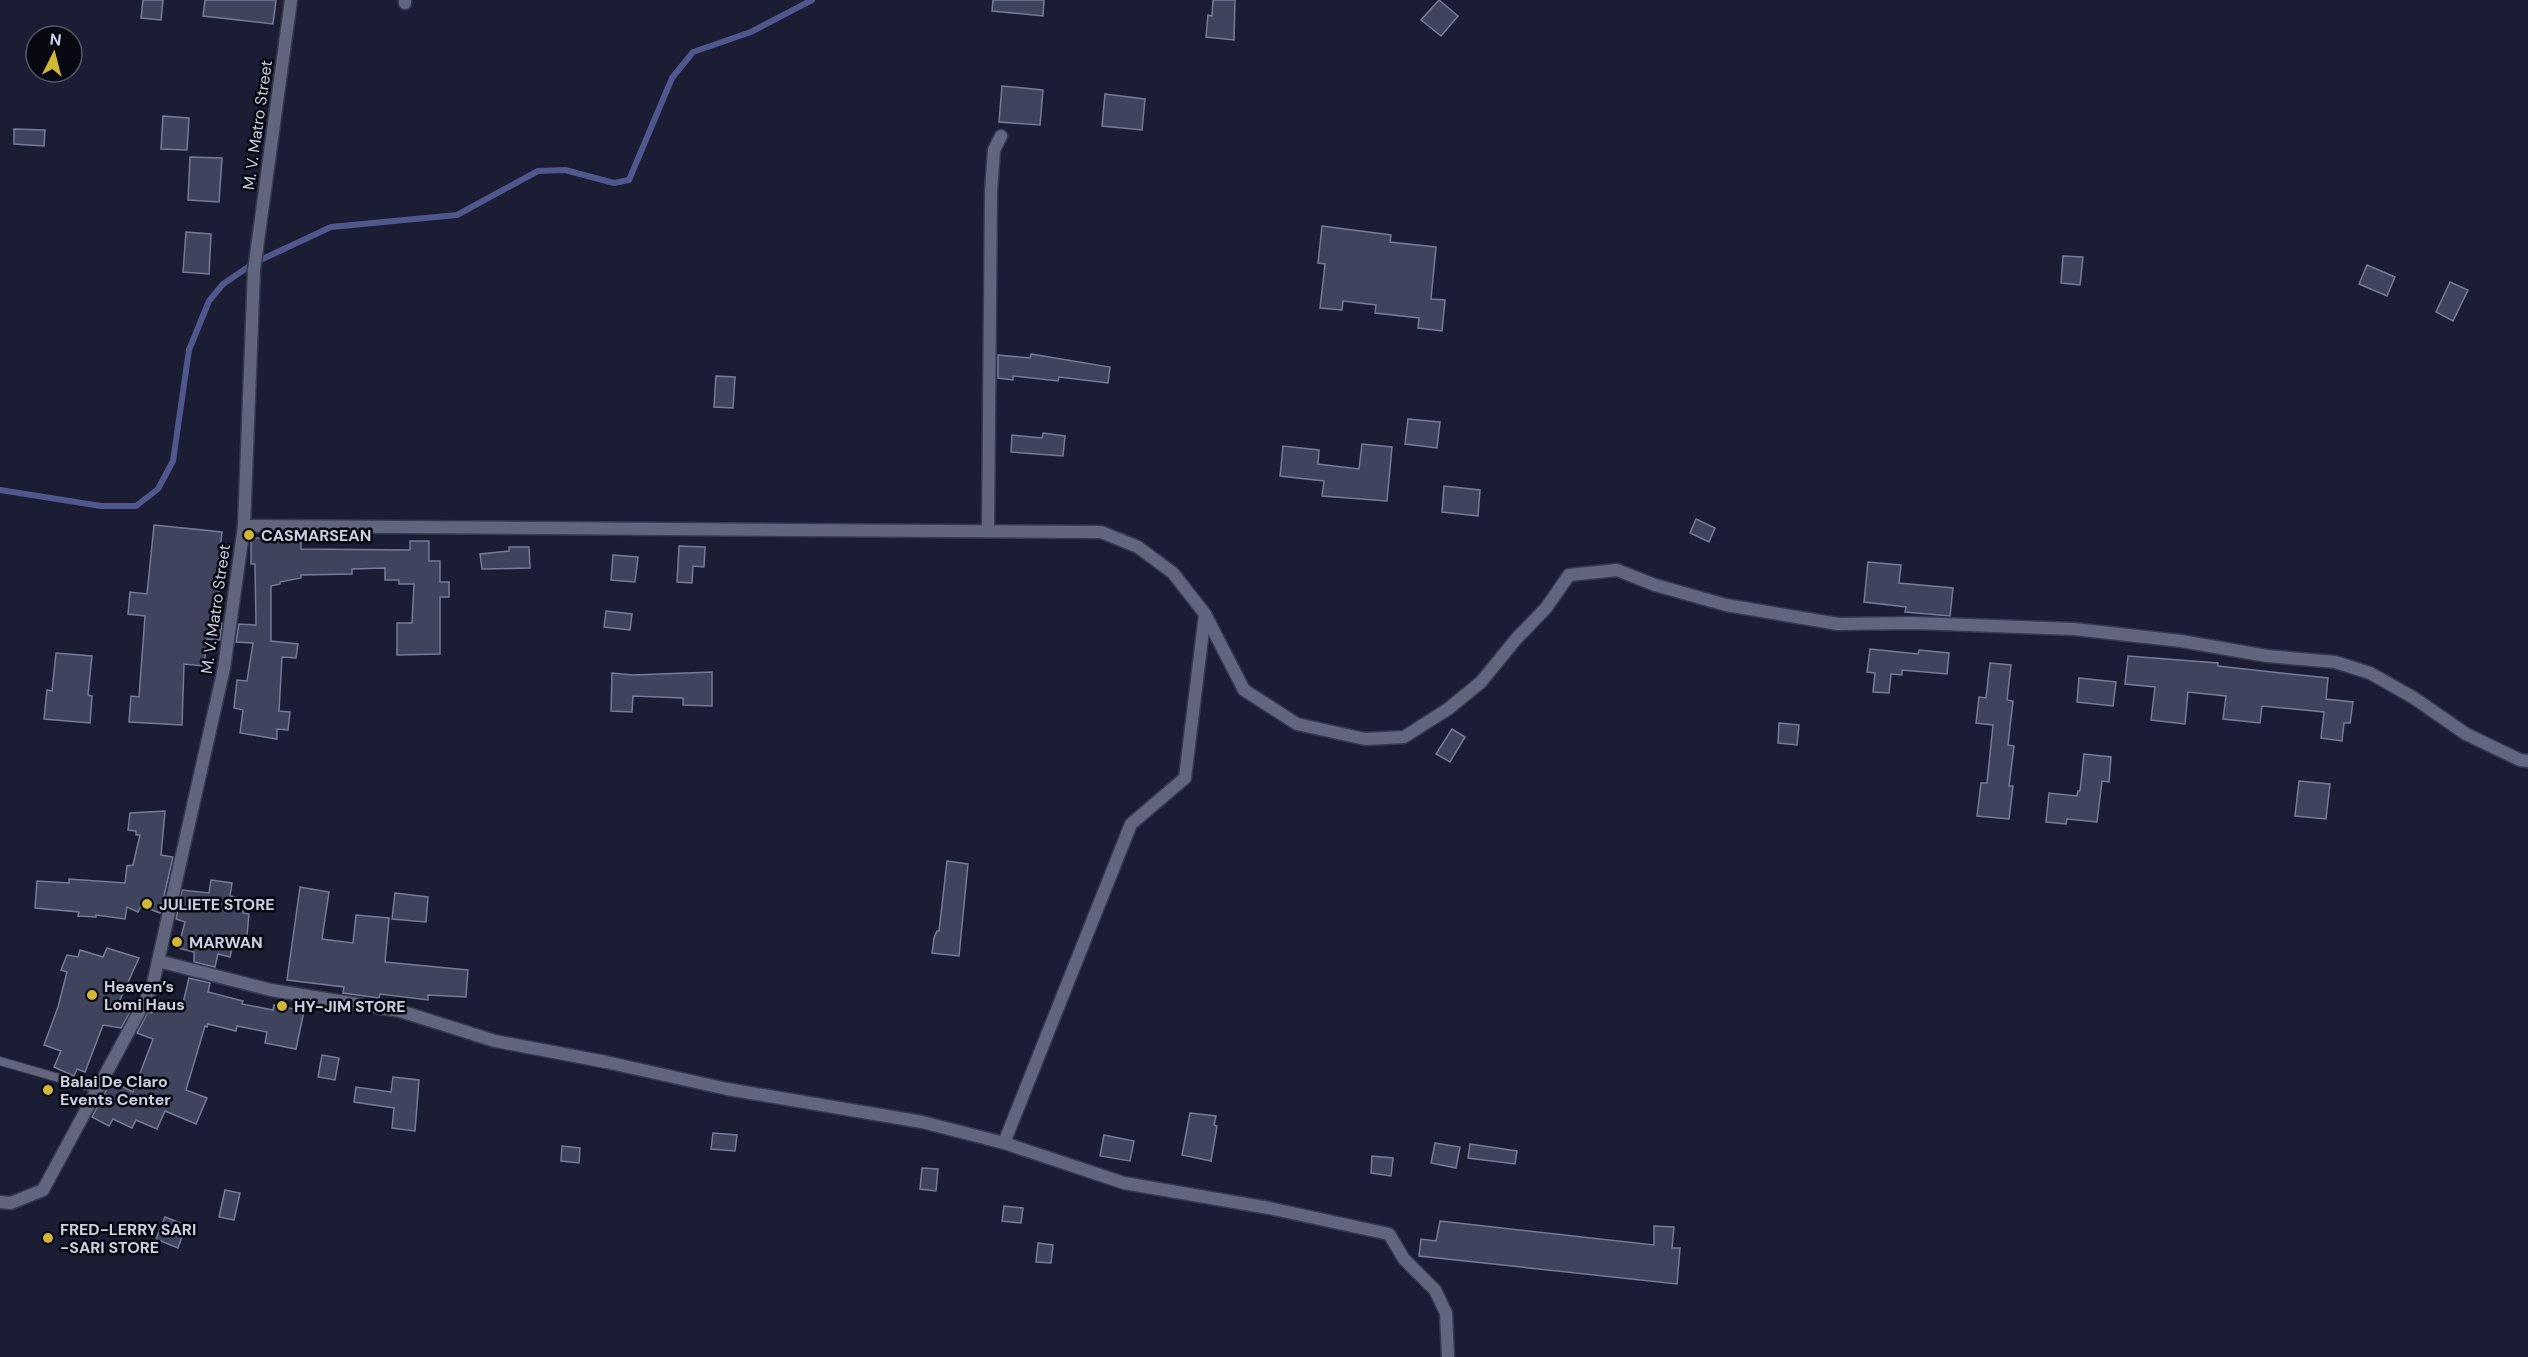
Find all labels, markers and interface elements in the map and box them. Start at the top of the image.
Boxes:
north arrow [24,24,84,84]
text: N [49,29,62,51]
street label: M. V. Matro Street [238,59,277,191]
place label: CASMARSEAN [261,525,371,546]
marker: CASMARSEAN [242,528,256,542]
street label: M. V. Matro Street [196,543,235,675]
place label: JULIETE STORE [159,894,275,915]
marker: JULIETE STORE [140,897,154,911]
place label: MARWAN [189,932,263,953]
marker: MARWAN [170,935,184,949]
place label: Heaven’s Lomi Haus [104,976,185,1015]
marker: Heaven’s Lomi Haus [85,988,99,1002]
place label: HY-JIM STORE [294,996,406,1017]
marker: HY-JIM STORE [275,999,289,1013]
place label: Balai De Claro Events Center [60,1071,171,1110]
marker: Balai De Claro Events Center [41,1083,55,1097]
place label: FRED-LERRY SARI -SARI STORE [60,1219,196,1258]
marker: FRED-LERRY SARI -SARI STORE [41,1231,55,1245]

